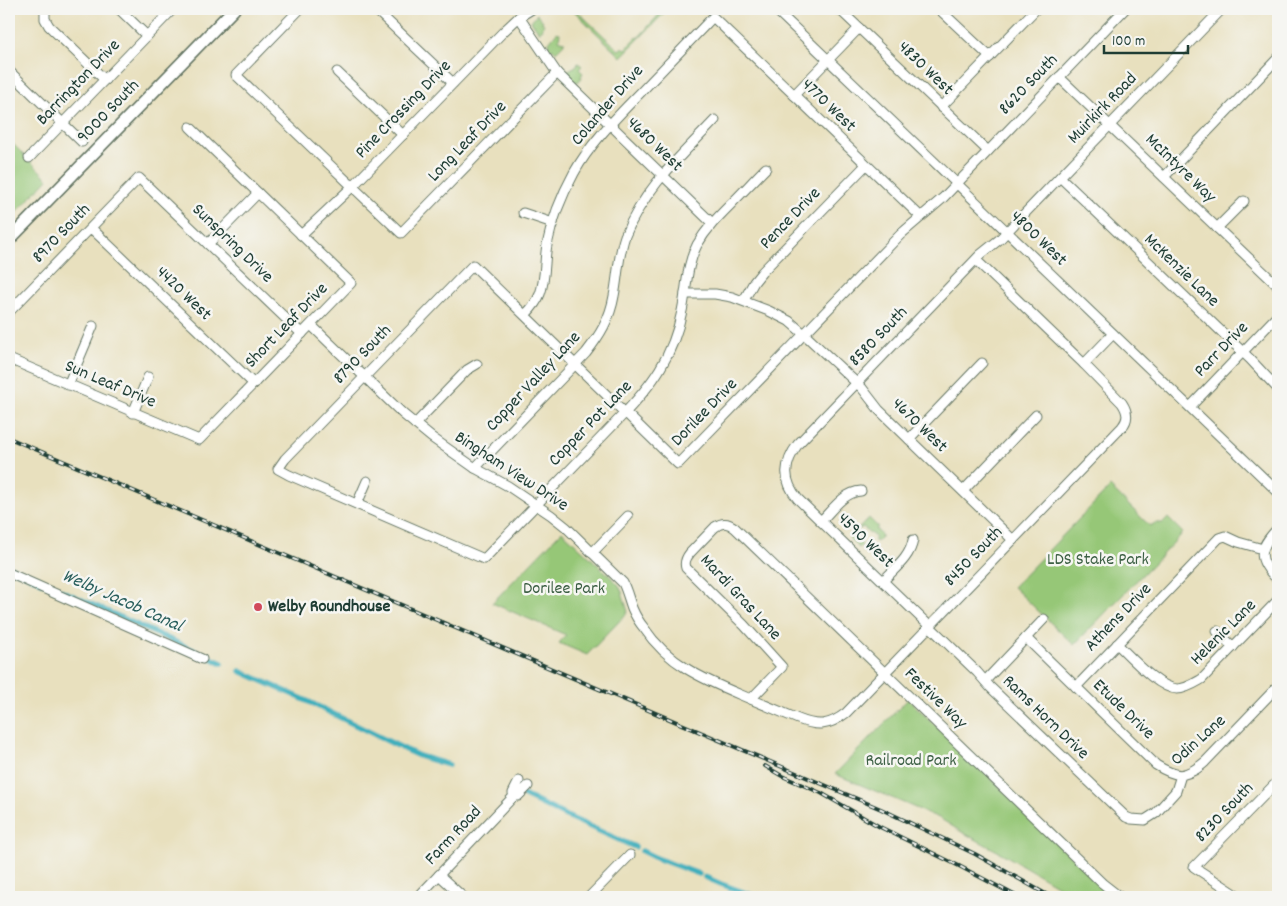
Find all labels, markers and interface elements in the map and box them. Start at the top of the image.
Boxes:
scale bar [1104,22,1188,54]
text: 100 m [1112,31,1145,53]
street label: Barrington Drive [31,34,127,132]
street label: 4830 West [891,36,959,102]
street label: 8620 South [993,49,1065,121]
street label: Pine Crossing Drive [350,55,458,165]
street label: Colander Drive [566,60,650,152]
street label: Muirkirk Road [1062,68,1144,150]
street label: 9000 South [72,74,146,150]
street label: 4770 West [795,74,861,139]
street label: Long Leaf Drive [423,96,513,188]
street label: 4680 West [620,112,688,179]
street label: McIntyre Way [1139,129,1222,210]
street label: Pence Drive [755,182,827,256]
street label: 8970 South [27,198,97,270]
street label: Sunspring Drive [186,199,278,289]
street label: 4800 West [1004,205,1072,273]
street label: McKenzie Lane [1138,228,1224,314]
street label: 4420 West [149,261,217,327]
street label: Short Leaf Drive [240,278,334,374]
street label: 8580 South [844,301,914,373]
street label: Parr Drive [1189,317,1255,383]
street label: 8790 South [328,319,398,391]
street label: Copper Valley Lane [481,326,587,438]
street label: Sun Leaf Drive [60,355,160,415]
street label: Dorilee Drive [666,373,744,453]
street label: Copper Pot Lane [543,375,639,473]
street label: 4670 West [885,393,953,459]
street label: Bingham View Drive [449,426,573,518]
street label: 4590 West [831,508,899,575]
street label: 8450 South [939,521,1009,593]
park label: LDS Stake Park [1047,548,1149,573]
street label: Mardi Gras Lane [694,549,787,647]
water label: Welby Jacob Canal [58,563,188,641]
park label: Dorilee Park [523,577,605,602]
street label: Athens Drive [1080,578,1158,658]
street label: Helenic Lane [1185,594,1263,672]
place label: Welby Roundhouse [268,595,391,620]
marker: Welby Roundhouse [252,601,264,613]
street label: Festive Way [898,663,973,736]
street label: Rams Horn Drive [996,670,1094,766]
street label: Etude Drive [1086,674,1160,746]
street label: Odin Lane [1166,709,1232,773]
park label: Railroad Park [865,749,957,774]
street label: 8230 South [1190,777,1260,849]
street label: Farm Road [420,801,488,871]

